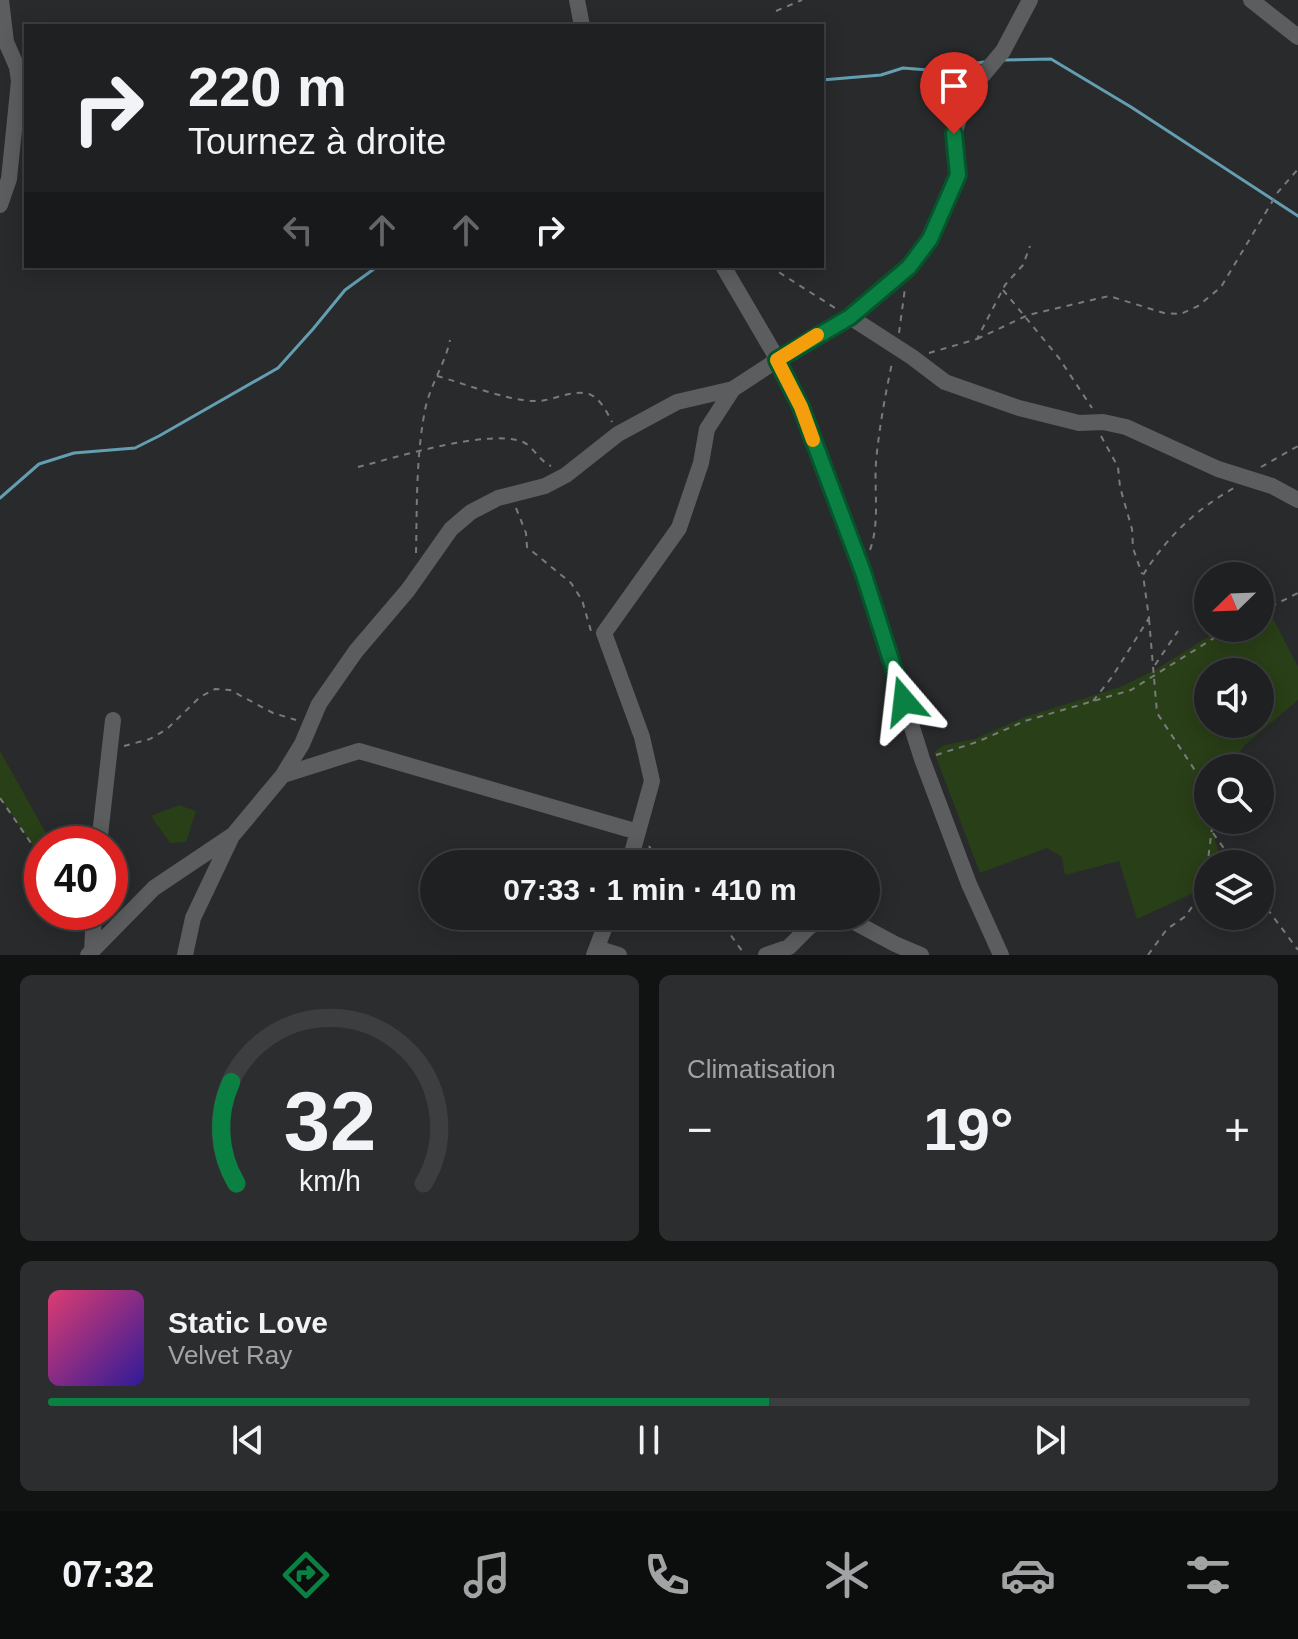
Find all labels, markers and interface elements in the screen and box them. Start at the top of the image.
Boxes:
pin [920,52,988,134]
text: 220 m [188,55,347,118]
icon: right [56,56,160,160]
icon: arrive [932,64,976,108]
text: Tournez à droite [188,121,446,162]
icon: left [276,208,320,252]
icon: ahead [360,208,404,252]
icon: ahead [444,208,488,252]
icon: right [528,208,572,252]
north arrow [1194,562,1274,642]
map controls [1194,562,1274,930]
button: sound [1194,658,1274,738]
position arrow [862,659,946,743]
button: search [1194,754,1274,834]
speed limit sign: 40 [24,826,128,930]
button: layers [1194,850,1274,930]
text: 07:33 · 1 min · 410 m [503,873,797,906]
text: Climatisation [687,1054,836,1084]
text: 32 [283,1075,376,1168]
text: 19° [923,1096,1014,1163]
text: − [687,1105,713,1154]
text: + [1224,1105,1250,1154]
text: km/h [299,1165,360,1197]
text: Static Love [168,1306,328,1339]
text: Velvet Ray [168,1340,292,1370]
icon: previous [226,1418,270,1462]
icon: pause [627,1418,671,1462]
icon: next [1028,1418,1072,1462]
icon: directions [278,1547,334,1603]
icon: music [459,1547,515,1603]
icon: phone [639,1547,695,1603]
icon: climate [819,1547,875,1603]
icon: car [1000,1547,1056,1603]
icon: filters [1180,1547,1236,1603]
text: 07:32 [62,1554,154,1595]

